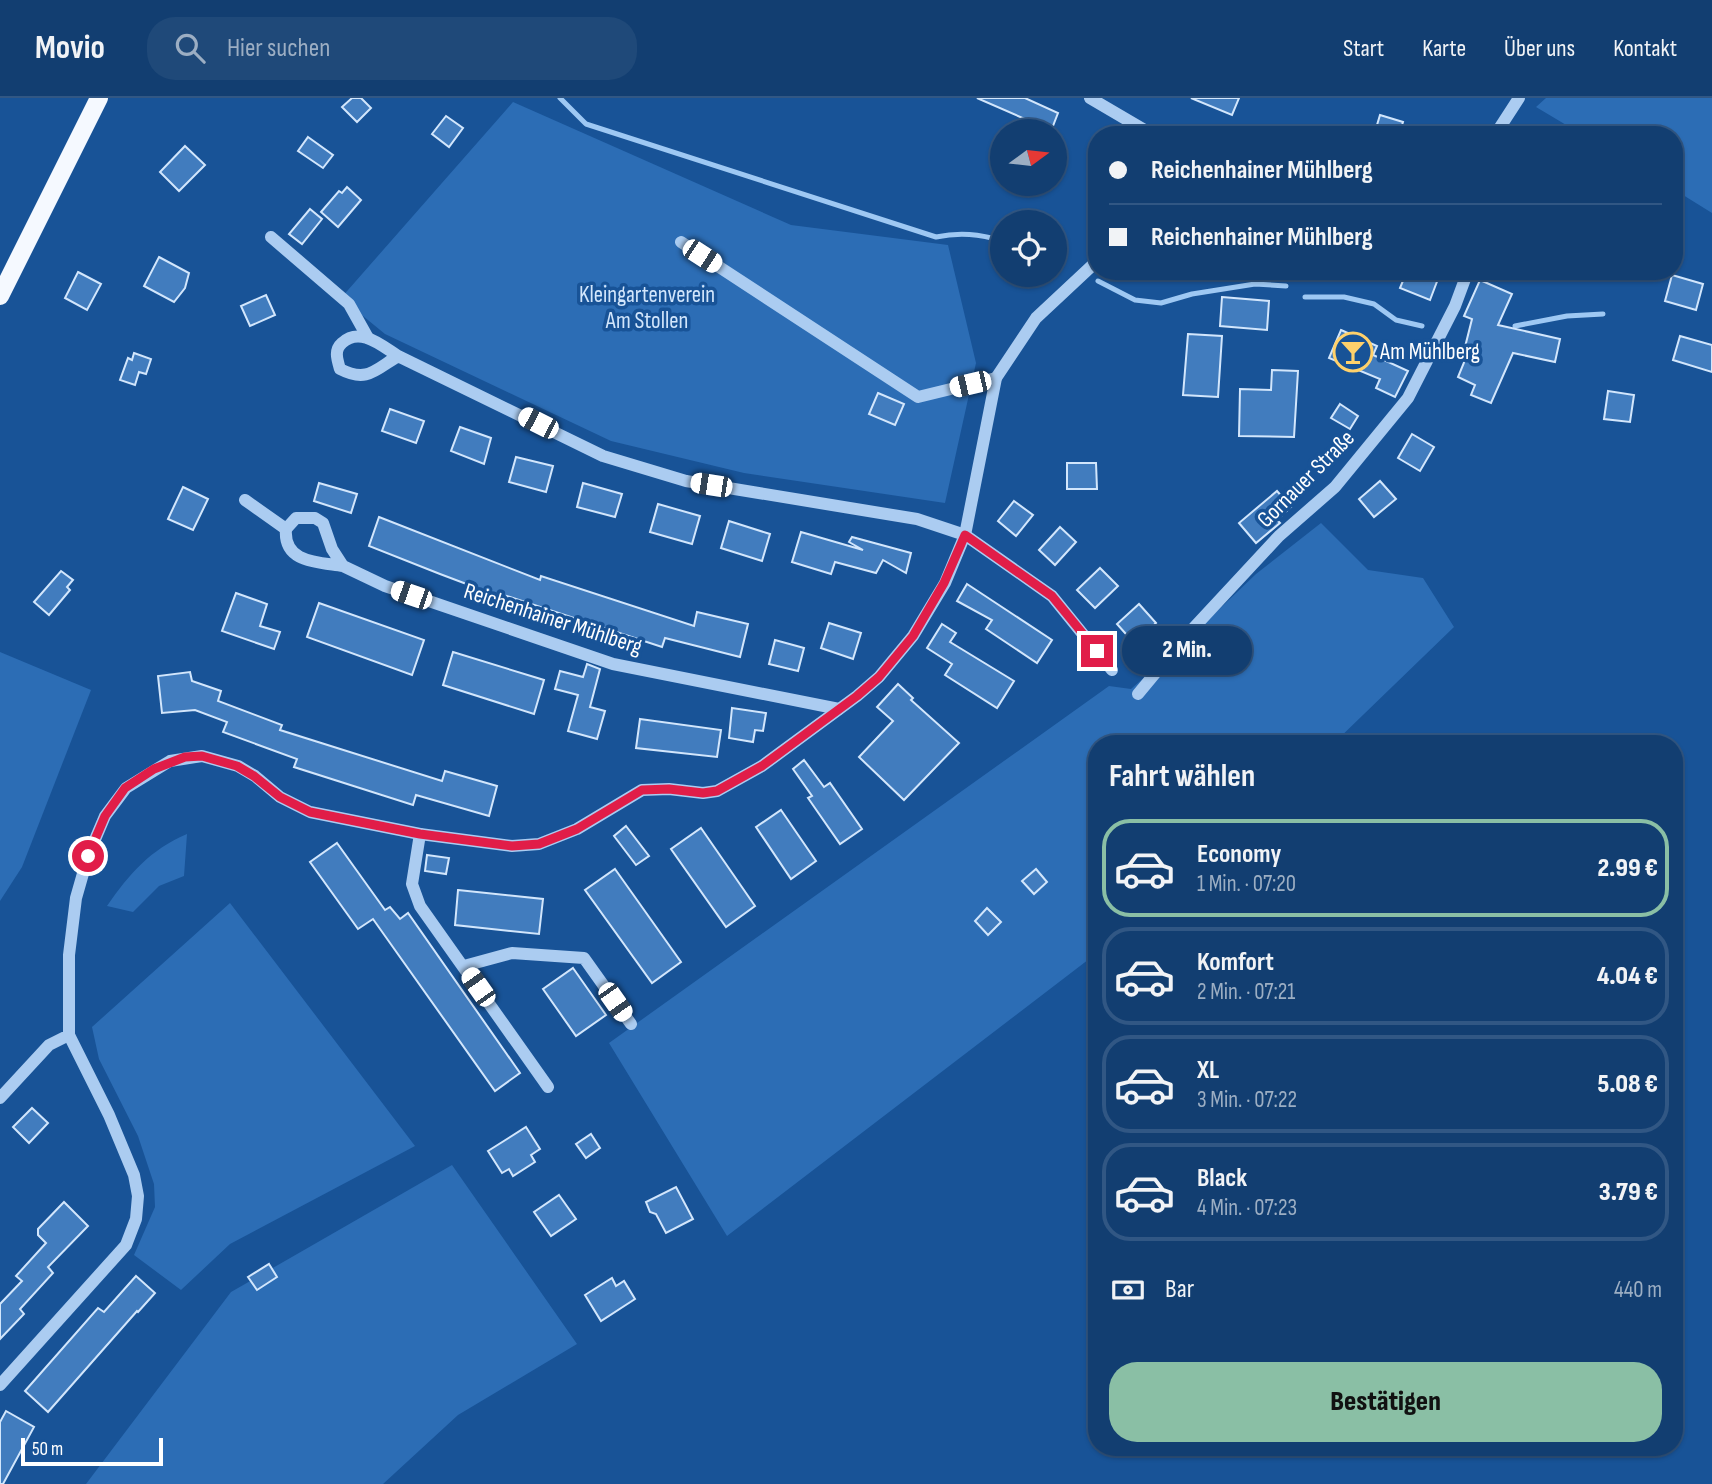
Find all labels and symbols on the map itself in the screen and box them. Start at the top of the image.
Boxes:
north arrow [990,119,1068,196]
car [679,236,726,276]
park label: Kleingartenverein Am Stollen [579,281,715,335]
bar icon: Am Mühlberg [1332,331,1374,373]
place label: Am Mühlberg [1379,338,1480,366]
car [948,369,993,399]
car [515,404,562,442]
street label: Gornauer Straße [1251,424,1361,534]
car [689,471,734,499]
street label: Reichenhainer Mühlberg [460,577,646,661]
car [388,578,435,612]
callout: 2 Min. [1122,626,1251,676]
route end [1081,635,1113,667]
route start [72,840,104,872]
car [458,964,499,1010]
car [595,979,636,1025]
scale bar [21,1435,163,1467]

